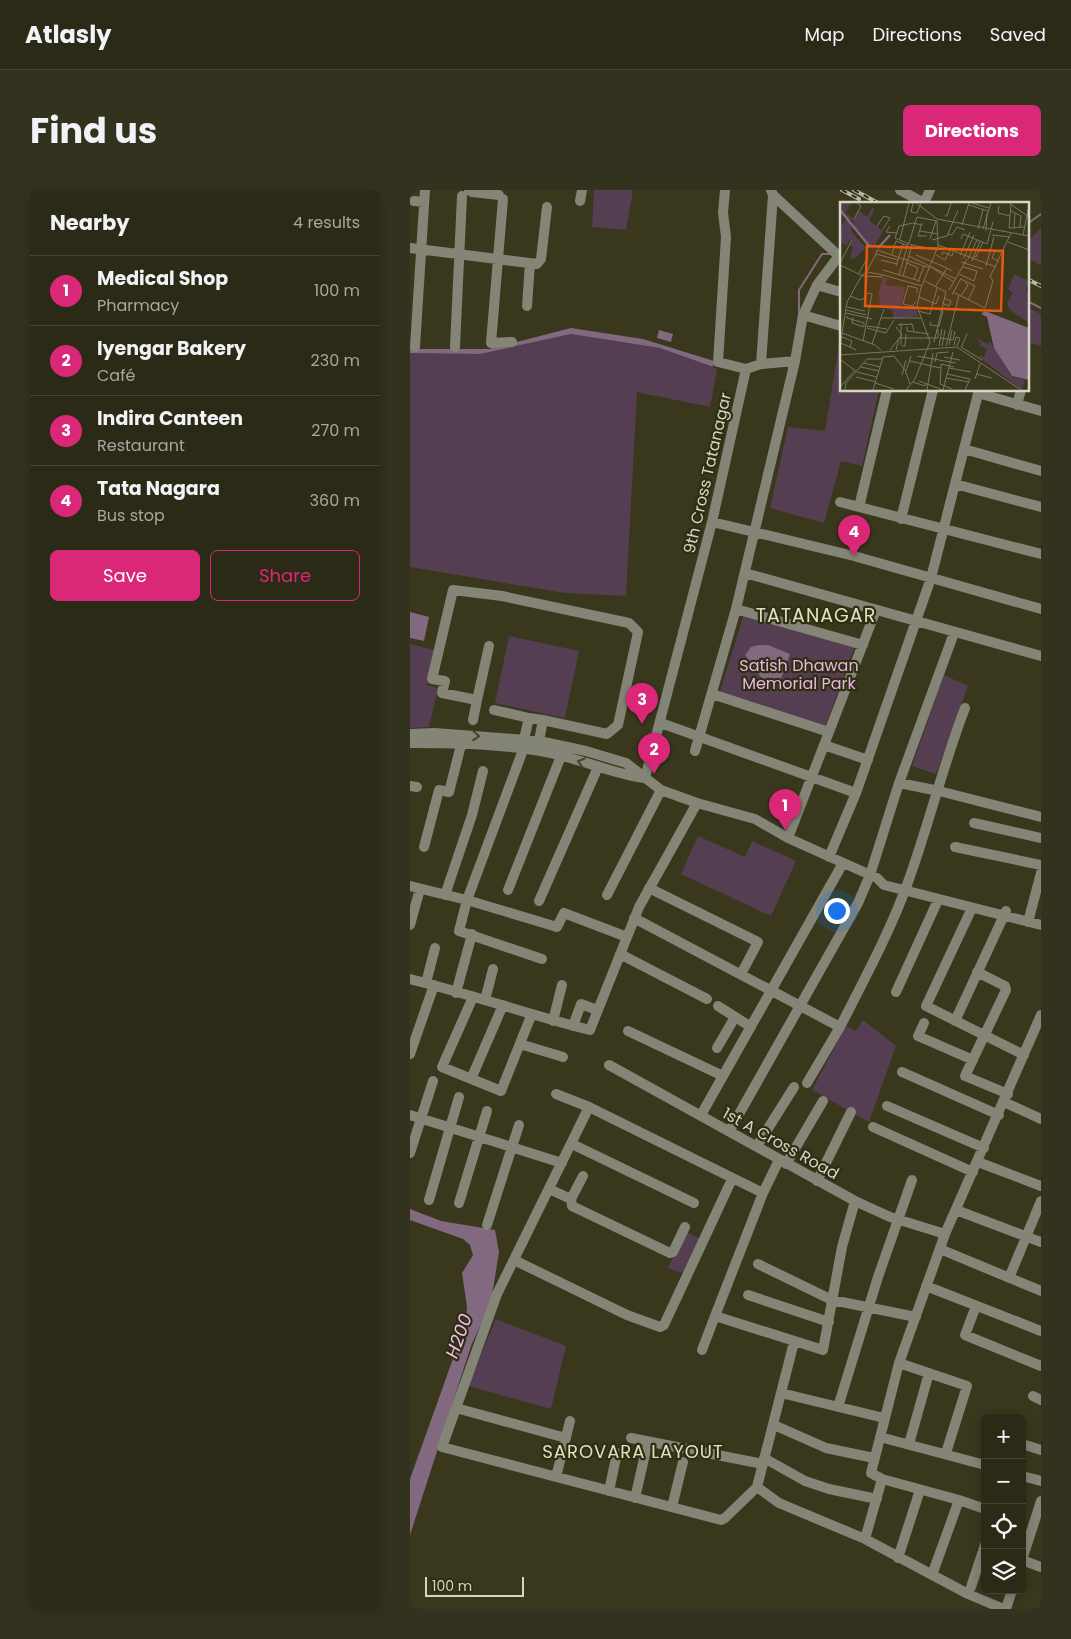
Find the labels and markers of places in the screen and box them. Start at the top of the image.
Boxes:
pin: 4 [838,515,870,556]
pin: 3 [626,683,658,724]
pin: 2 [638,733,670,774]
pin: 1 [769,789,801,830]

